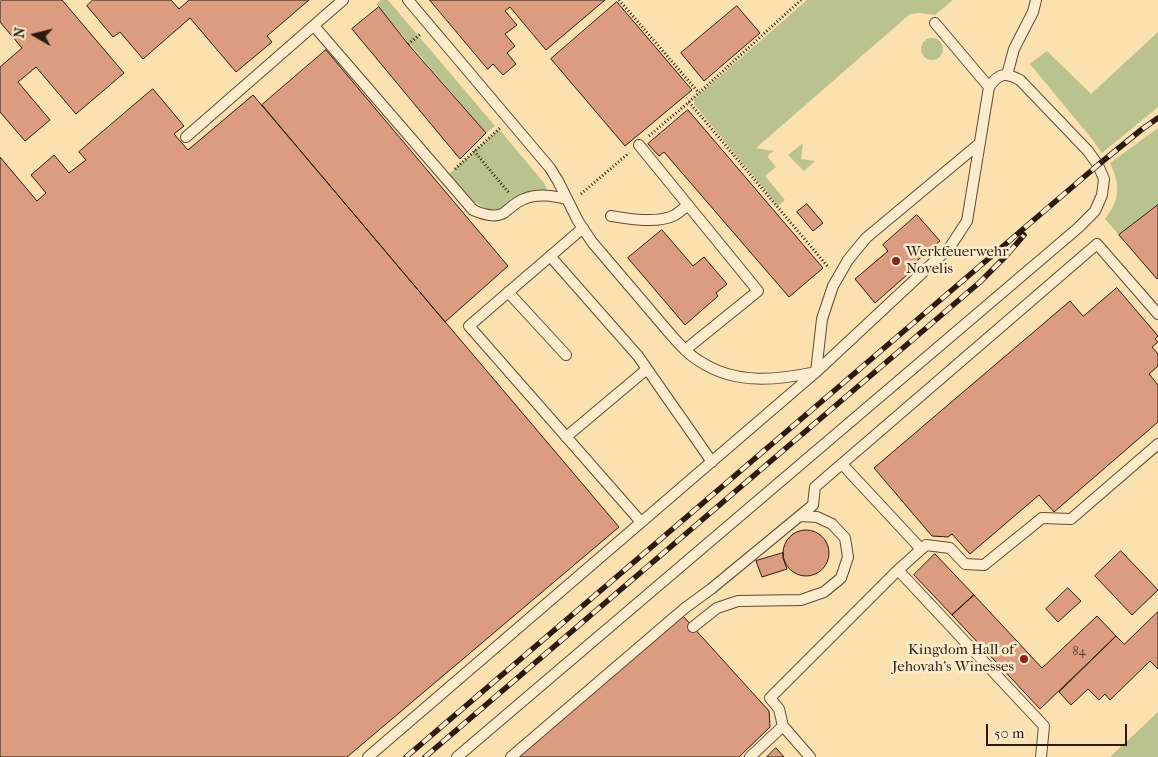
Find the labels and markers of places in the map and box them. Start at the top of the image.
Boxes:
place label: Werkfeuerwehr Novelis [906,243,1009,278]
marker: Werkfeuerwehr Novelis [890,255,902,267]
place label: Kingdom Hall of Jehovah's Winesses [892,641,1014,676]
marker: Kingdom Hall of Jehovah's Winesses [1018,653,1030,665]

